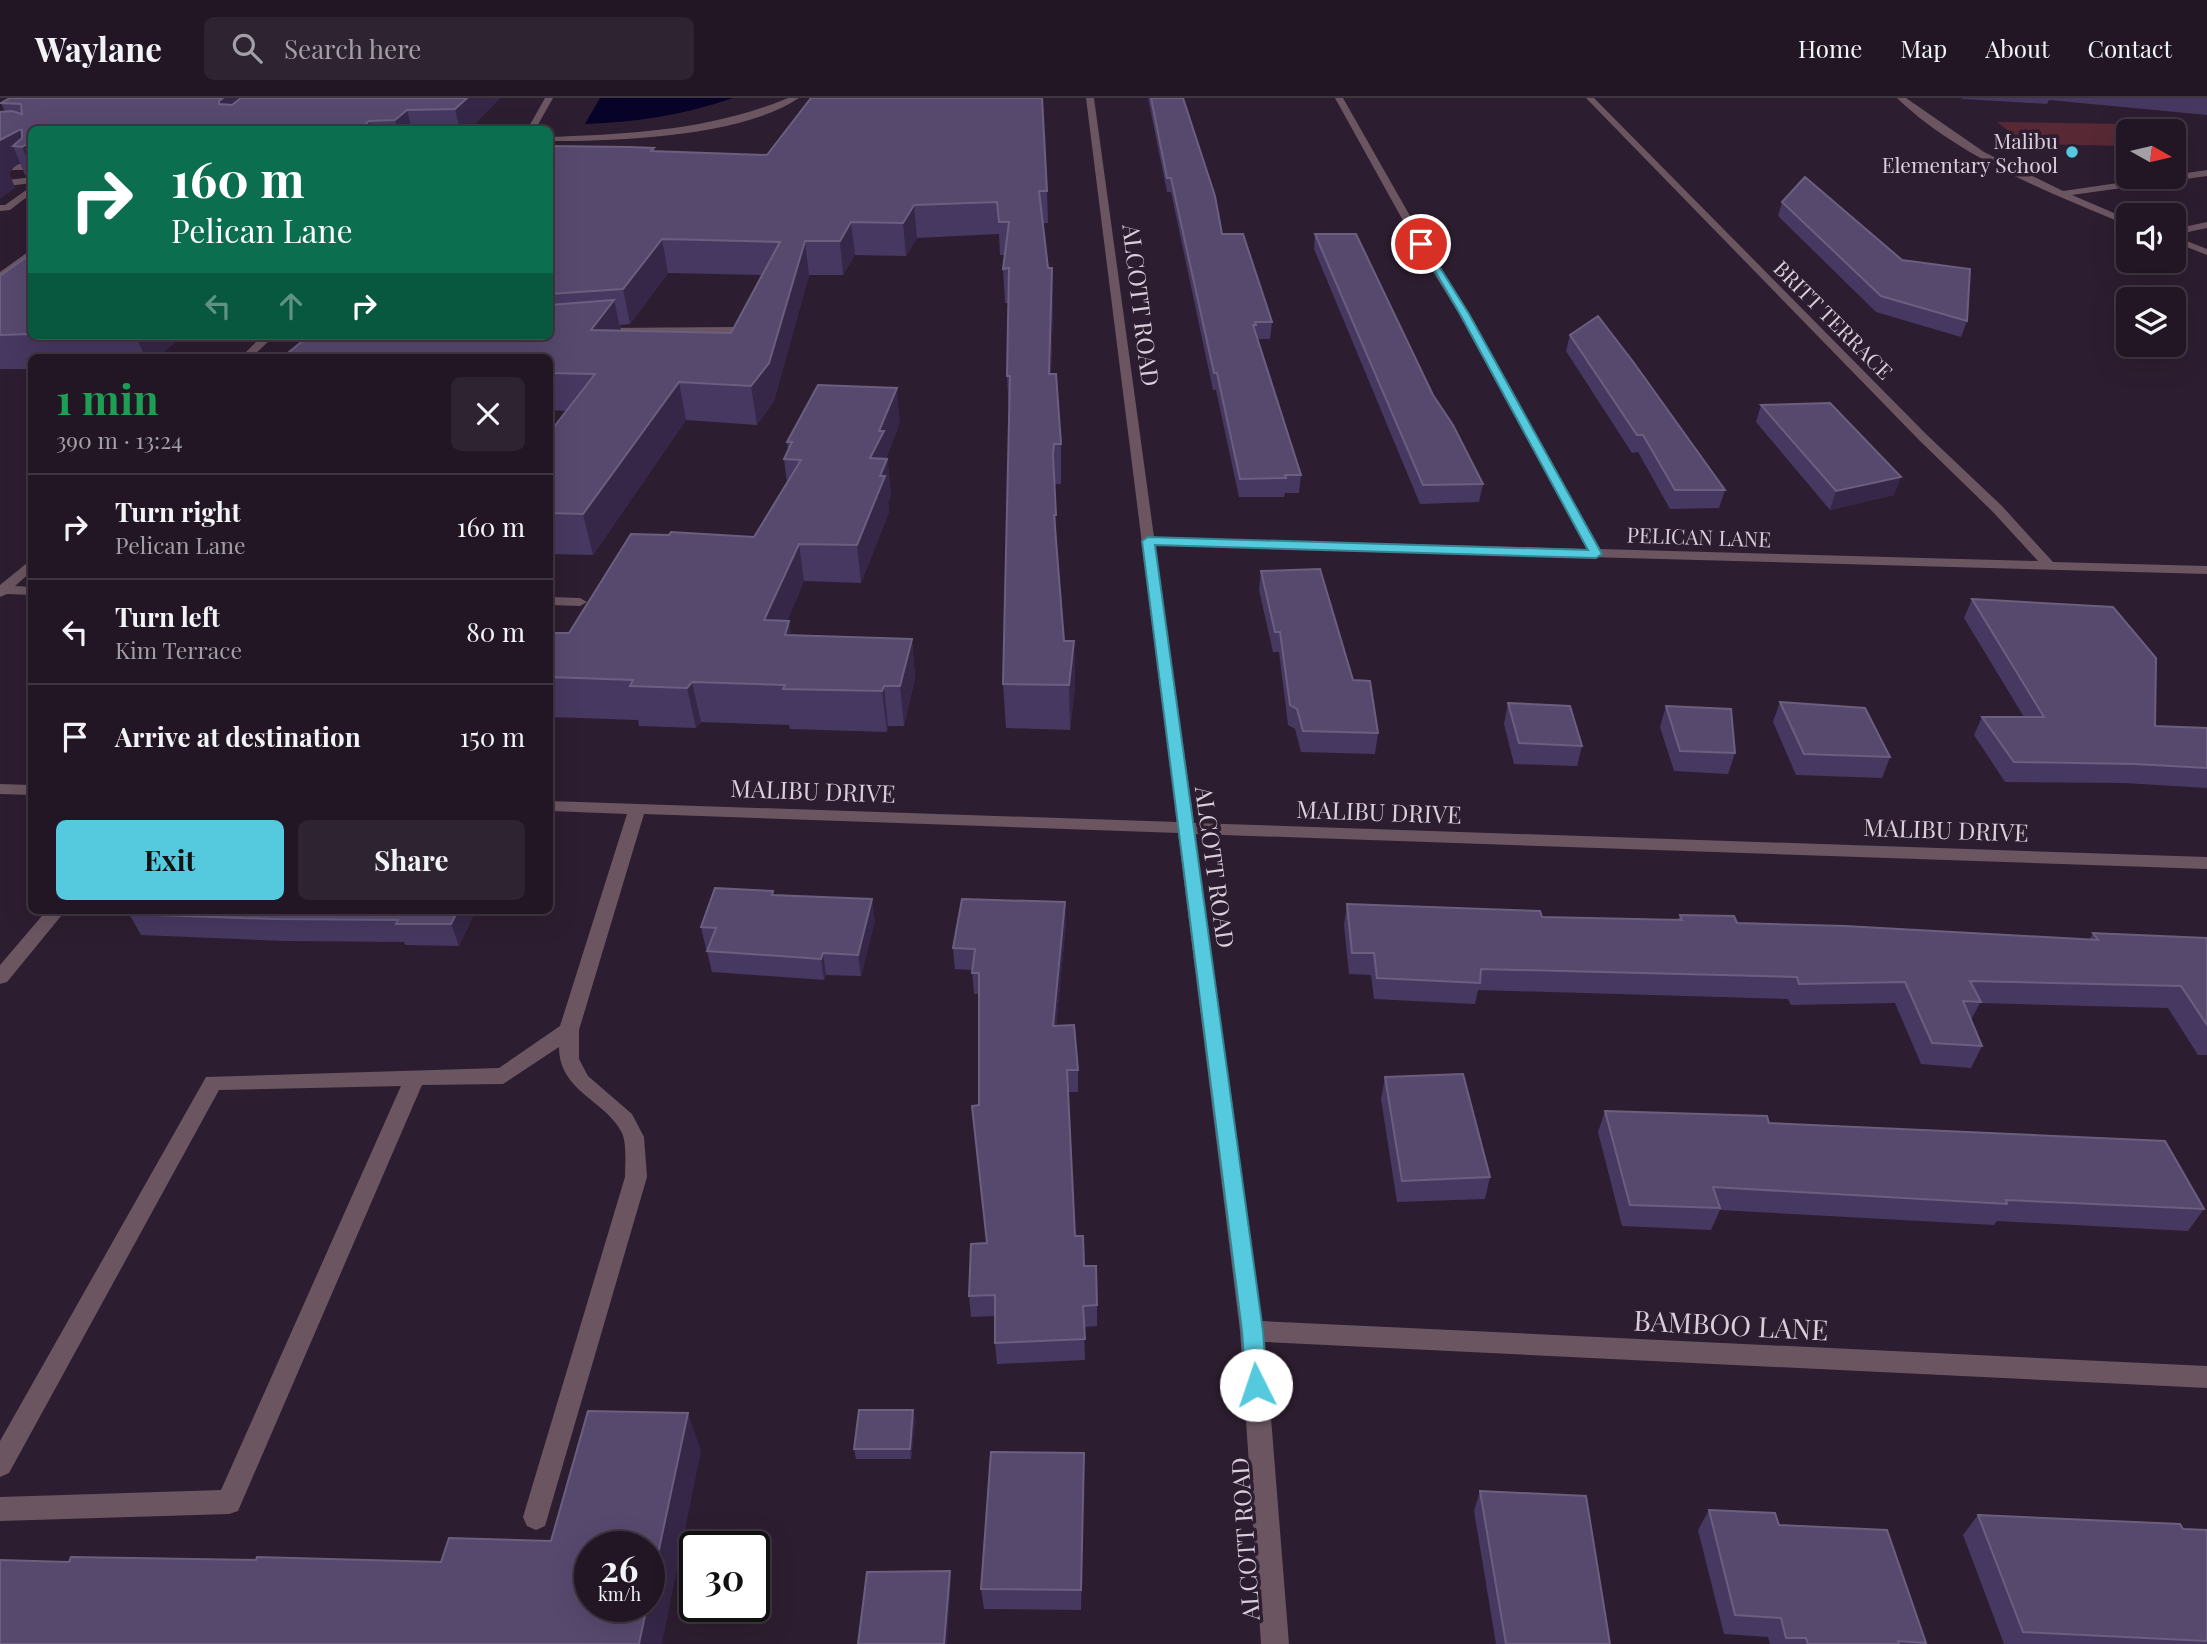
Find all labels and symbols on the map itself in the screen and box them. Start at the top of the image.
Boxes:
north arrow [2116,119,2186,189]
place label: Malibu Elementary School [1882,126,2058,178]
marker: Malibu Elementary School [2064,144,2080,160]
pin [1391,214,1451,274]
street label: ALCOTT ROAD [1116,221,1168,388]
street label: BRITT TERRACE [1768,253,1900,385]
street label: PELICAN LANE [1626,519,1772,553]
street label: MALIBU DRIVE [730,771,896,809]
street label: ALCOTT ROAD [1189,783,1243,950]
street label: MALIBU DRIVE [1296,792,1462,830]
street label: MALIBU DRIVE [1863,810,2029,848]
street label: BAMBOO LANE [1633,1300,1829,1348]
position arrow [1219,1348,1293,1422]
street label: ALCOTT ROAD [1222,1456,1266,1623]
speed limit sign: 30 [679,1531,770,1622]

